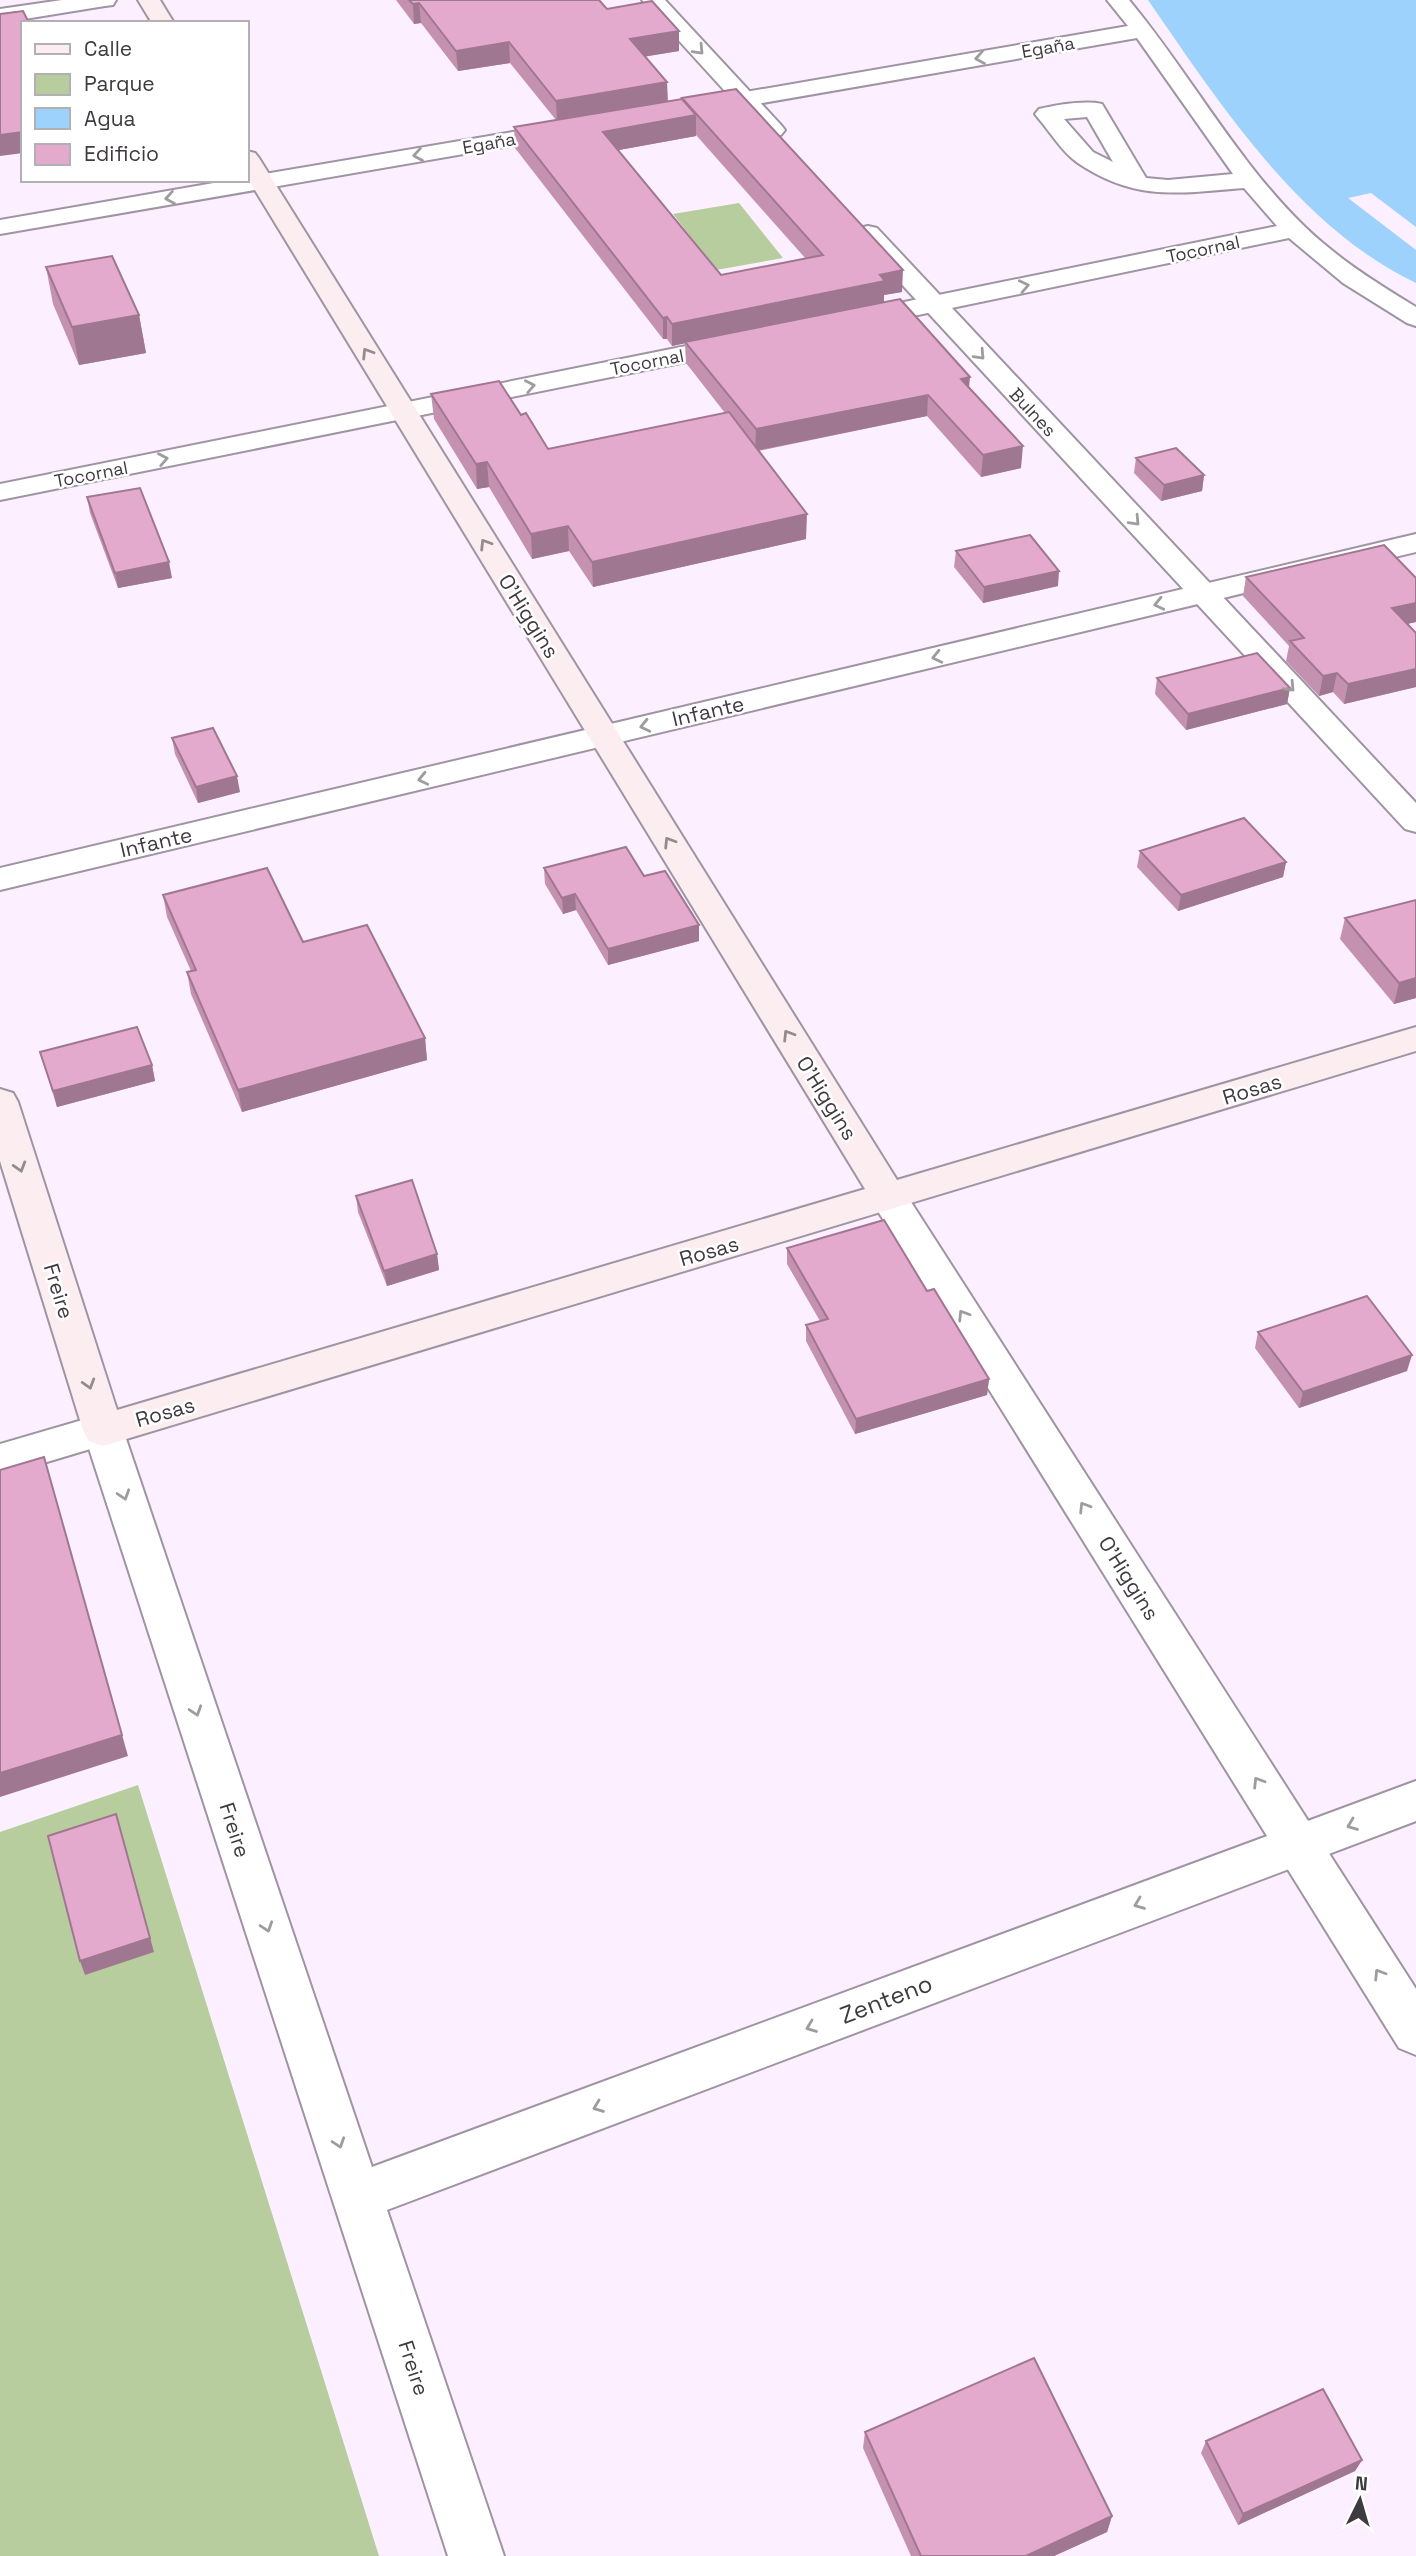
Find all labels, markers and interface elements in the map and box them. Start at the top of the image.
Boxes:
legend [21,21,248,182]
street label: Egaña [1020,31,1076,63]
text: Calle [84,35,132,62]
one-way arrow [691,42,704,55]
one-way arrow [974,50,986,65]
text: Parque [84,70,155,97]
text: Agua [84,105,136,132]
street label: Egaña [461,127,517,159]
text: Edificio [84,140,159,167]
one-way arrow [412,147,424,162]
one-way arrow [164,190,176,205]
street label: Tocornal [1164,230,1242,268]
one-way arrow [1018,279,1030,294]
street label: Tocornal [608,344,686,380]
one-way arrow [972,347,984,360]
one-way arrow [363,348,376,361]
one-way arrow [524,379,536,394]
street label: Bulnes [1005,383,1061,441]
one-way arrow [157,453,169,468]
street label: Tocornal [52,456,130,492]
one-way arrow [1127,513,1140,526]
one-way arrow [480,539,493,552]
street label: O'Higgins [493,569,565,663]
one-way arrow [1153,596,1165,610]
one-way arrow [932,648,944,663]
one-way arrow [1282,679,1295,692]
street label: Infante [669,690,747,732]
one-way arrow [639,718,651,732]
one-way arrow [417,770,429,785]
street label: Infante [117,821,195,863]
one-way arrow [664,836,677,849]
one-way arrow [784,1030,797,1043]
street label: O'Higgins [791,1051,863,1145]
street label: Rosas [1219,1067,1285,1111]
one-way arrow [12,1161,27,1173]
street label: Rosas [676,1230,742,1272]
street label: Freire [38,1260,80,1322]
one-way arrow [958,1309,971,1322]
one-way arrow [80,1378,95,1390]
street label: Rosas [132,1391,198,1433]
one-way arrow [116,1488,131,1500]
one-way arrow [1080,1501,1093,1514]
street label: O'Higgins [1093,1531,1165,1625]
one-way arrow [188,1704,202,1716]
one-way arrow [1253,1777,1266,1790]
street label: Freire [213,1799,257,1861]
one-way arrow [1347,1816,1359,1830]
one-way arrow [1133,1896,1145,1910]
one-way arrow [259,1920,274,1932]
street label: Zenteno [835,1967,937,2031]
one-way arrow [1375,1969,1388,1982]
one-way arrow [806,2019,818,2033]
one-way arrow [593,2098,605,2112]
one-way arrow [331,2136,345,2148]
street label: Freire [392,2337,436,2399]
north arrow [1325,2465,1395,2535]
text: N [1354,2471,1369,2497]

